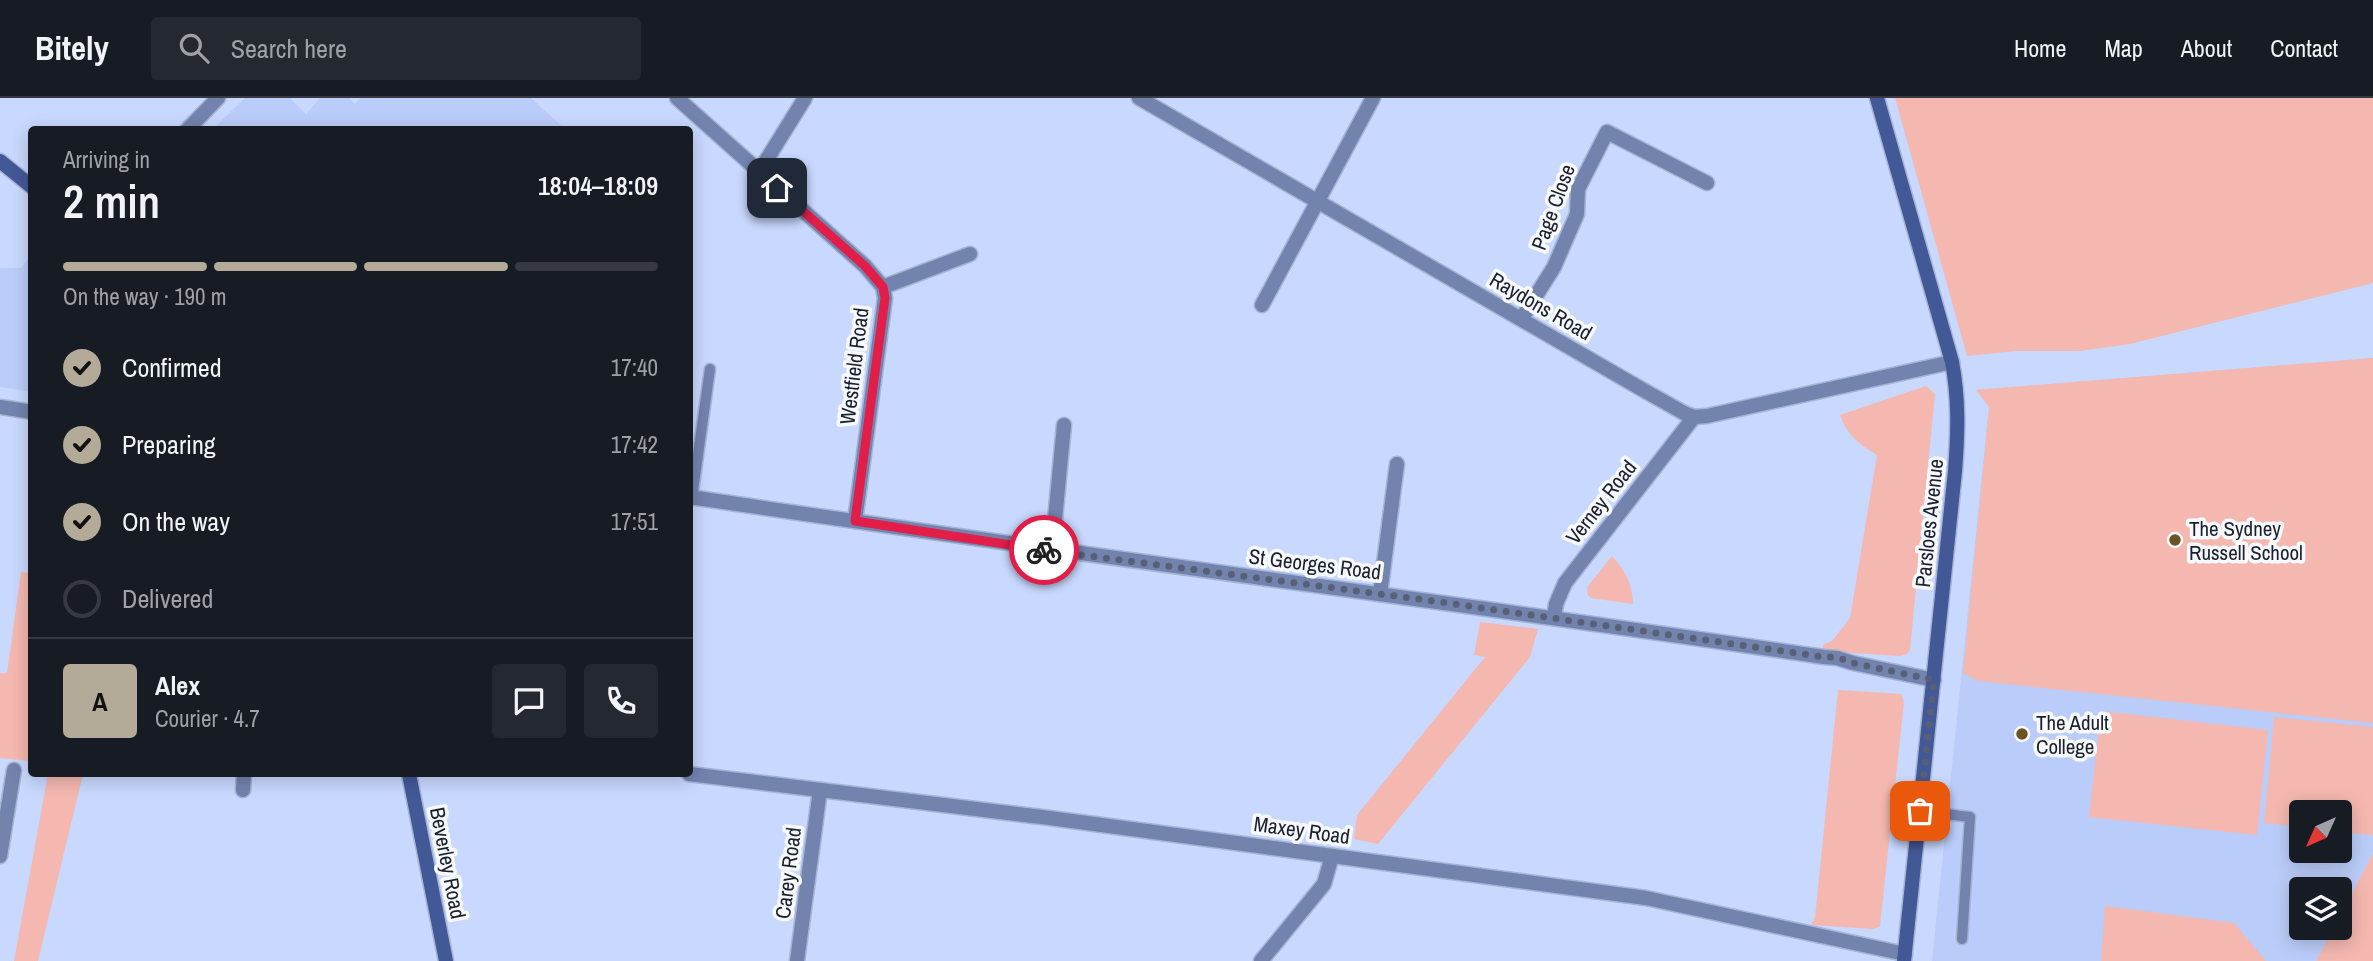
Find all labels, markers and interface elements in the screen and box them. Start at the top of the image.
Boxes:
search box [151,17,641,80]
text: Bitely [35,26,109,70]
icon: search [175,29,213,67]
text: Search here [231,31,347,66]
text: Home [2014,32,2066,64]
text: Map [2104,32,2143,64]
text: About [2181,32,2232,64]
text: Contact [2270,32,2338,64]
text: Arriving in [63,144,150,175]
pin [747,158,807,218]
street label: Page Close [1524,160,1582,254]
text: 18:04–18:09 [538,168,658,203]
icon: home [758,169,796,207]
text: 2 min [63,170,160,232]
street label: Raydons Road [1484,265,1598,347]
text: On the way · 190 m [63,281,227,312]
street label: Westfield Road [832,306,876,426]
icon: check [63,349,101,387]
text: Confirmed [122,350,222,385]
text: 17:40 [611,352,658,383]
icon: check [63,426,101,464]
text: Preparing [122,427,216,462]
text: 17:42 [611,429,658,460]
street label: Verney Road [1559,454,1643,550]
street label: Parsloes Avenue [1908,457,1950,589]
icon: check [63,503,101,541]
text: On the way [122,504,230,539]
text: 17:51 [611,506,658,537]
place label: The Sydney Russell School [2189,514,2303,567]
courier [1009,515,1079,585]
icon: bike [1025,531,1063,569]
marker: The Sydney Russell School [2167,532,2183,548]
street label: St Georges Road [1247,541,1383,587]
text: Delivered [122,581,213,616]
button: chat [492,664,566,738]
button: phone [584,664,658,738]
text: Alex [155,668,200,703]
text: A [92,684,108,719]
text: Courier · 4.7 [155,703,260,734]
place label: The Adult College [2036,708,2109,761]
marker: The Adult College [2014,726,2030,742]
pin [1890,781,1950,841]
icon: bag [1901,792,1939,830]
north arrow [2289,800,2352,863]
map controls [2289,800,2352,940]
street label: Beverley Road [423,805,473,921]
street label: Maxey Road [1252,809,1352,851]
street label: Carey Road [768,826,808,920]
button: layers [2289,877,2352,940]

